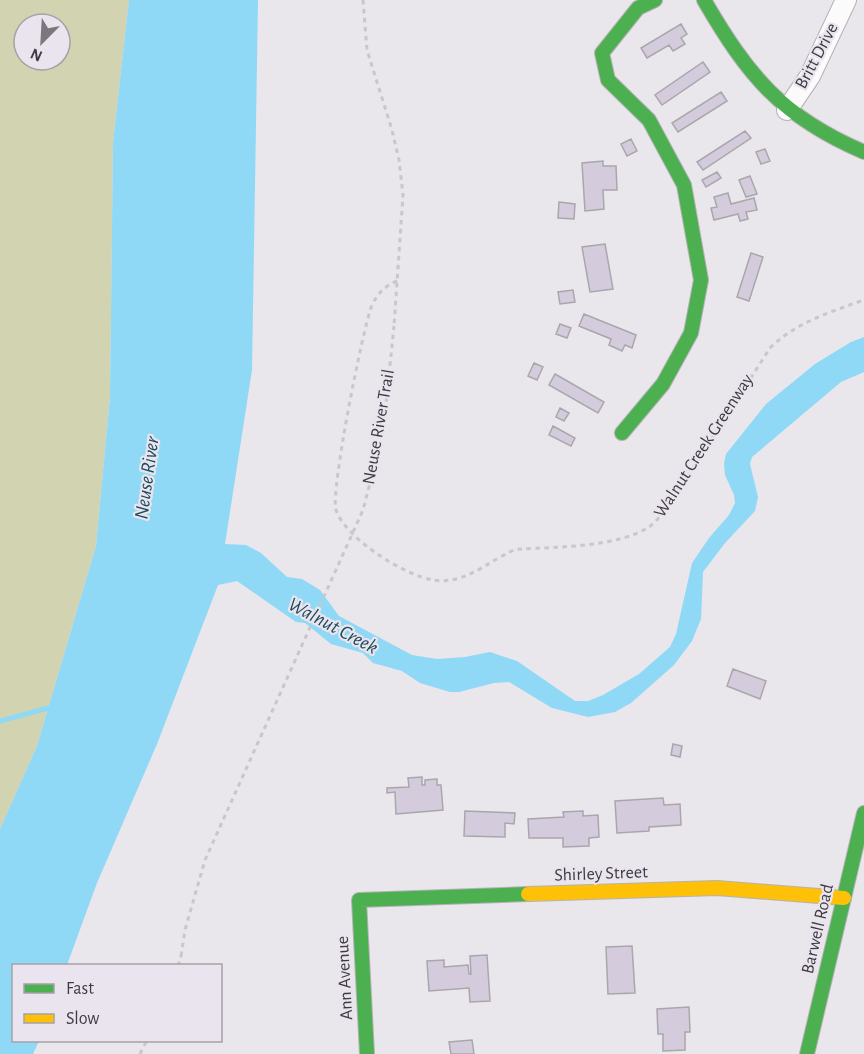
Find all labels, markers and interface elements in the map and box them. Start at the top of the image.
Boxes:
north arrow [12,12,72,72]
street label: Britt Drive [792,20,842,92]
text: N [28,45,45,64]
street label: Neuse River Trail [360,368,398,486]
street label: Walnut Creek Greenway [651,371,757,521]
water label: Neuse River [131,435,163,521]
water label: Walnut Creek [285,594,381,658]
street label: Shirley Street [554,863,648,885]
street label: Barwell Road [799,882,837,976]
street label: Ann Avenue [334,936,356,1020]
legend [12,964,222,1042]
text: Fast [66,980,94,998]
text: Slow [66,1010,99,1028]

